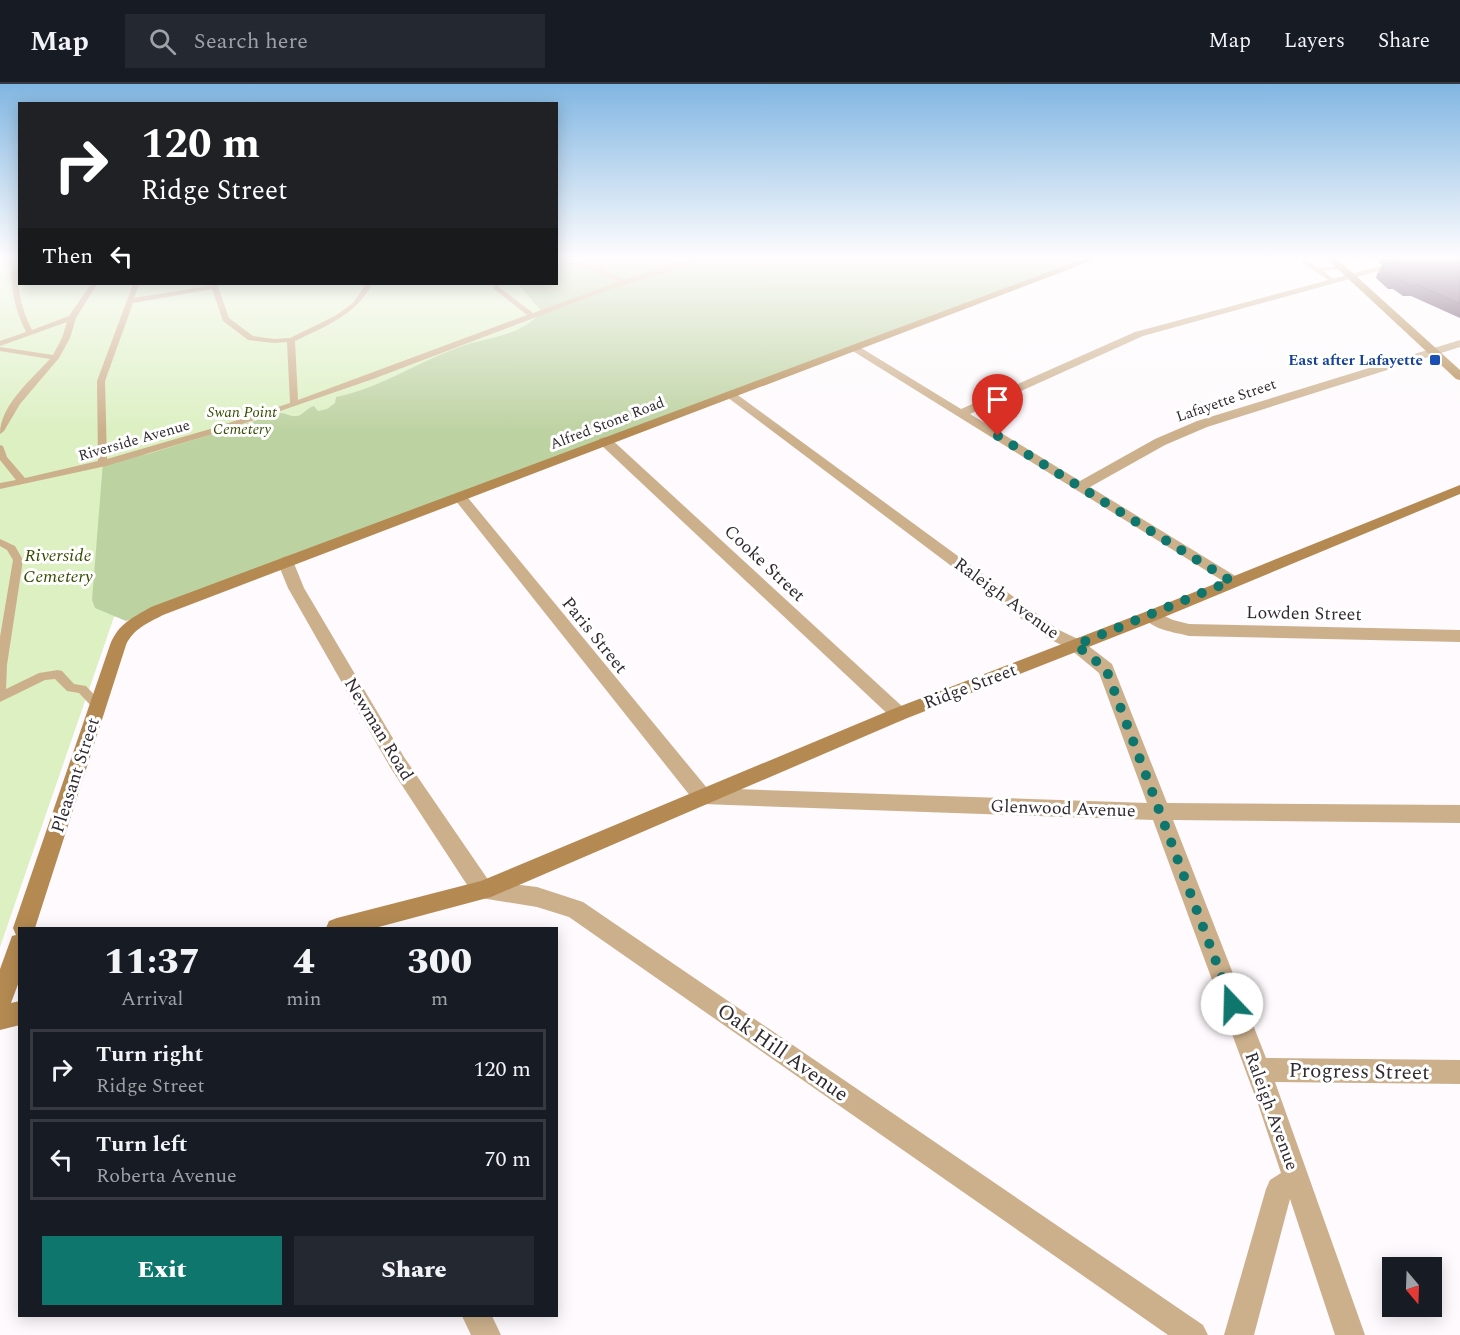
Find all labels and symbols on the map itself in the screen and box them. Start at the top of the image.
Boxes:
place label: East after Lafayette [1288,349,1423,372]
marker: East after Lafayette [1428,353,1442,367]
street label: Lafayette Street [1173,373,1279,428]
pin [972,374,1023,436]
street label: Alfred Stone Road [547,391,668,456]
park label: Swan Point Cemetery [207,401,277,441]
street label: Riverside Avenue [76,414,193,467]
street label: Cooke Street [718,518,811,608]
park label: Riverside Cemetery [23,542,93,590]
street label: Raleigh Avenue [948,551,1065,646]
street label: Paris Street [555,591,634,680]
street label: Lowden Street [1246,599,1362,628]
street label: Ridge Street [920,656,1021,717]
street label: Newman Road [337,672,420,786]
street label: Pleasant Street [44,714,107,836]
street label: Glenwood Avenue [990,792,1136,825]
position arrow [1200,972,1264,1036]
street label: Oak Hill Avenue [710,995,855,1110]
street label: Raleigh Avenue [1238,1048,1306,1174]
street label: Progress Street [1288,1055,1430,1089]
north arrow [1382,1257,1442,1317]

